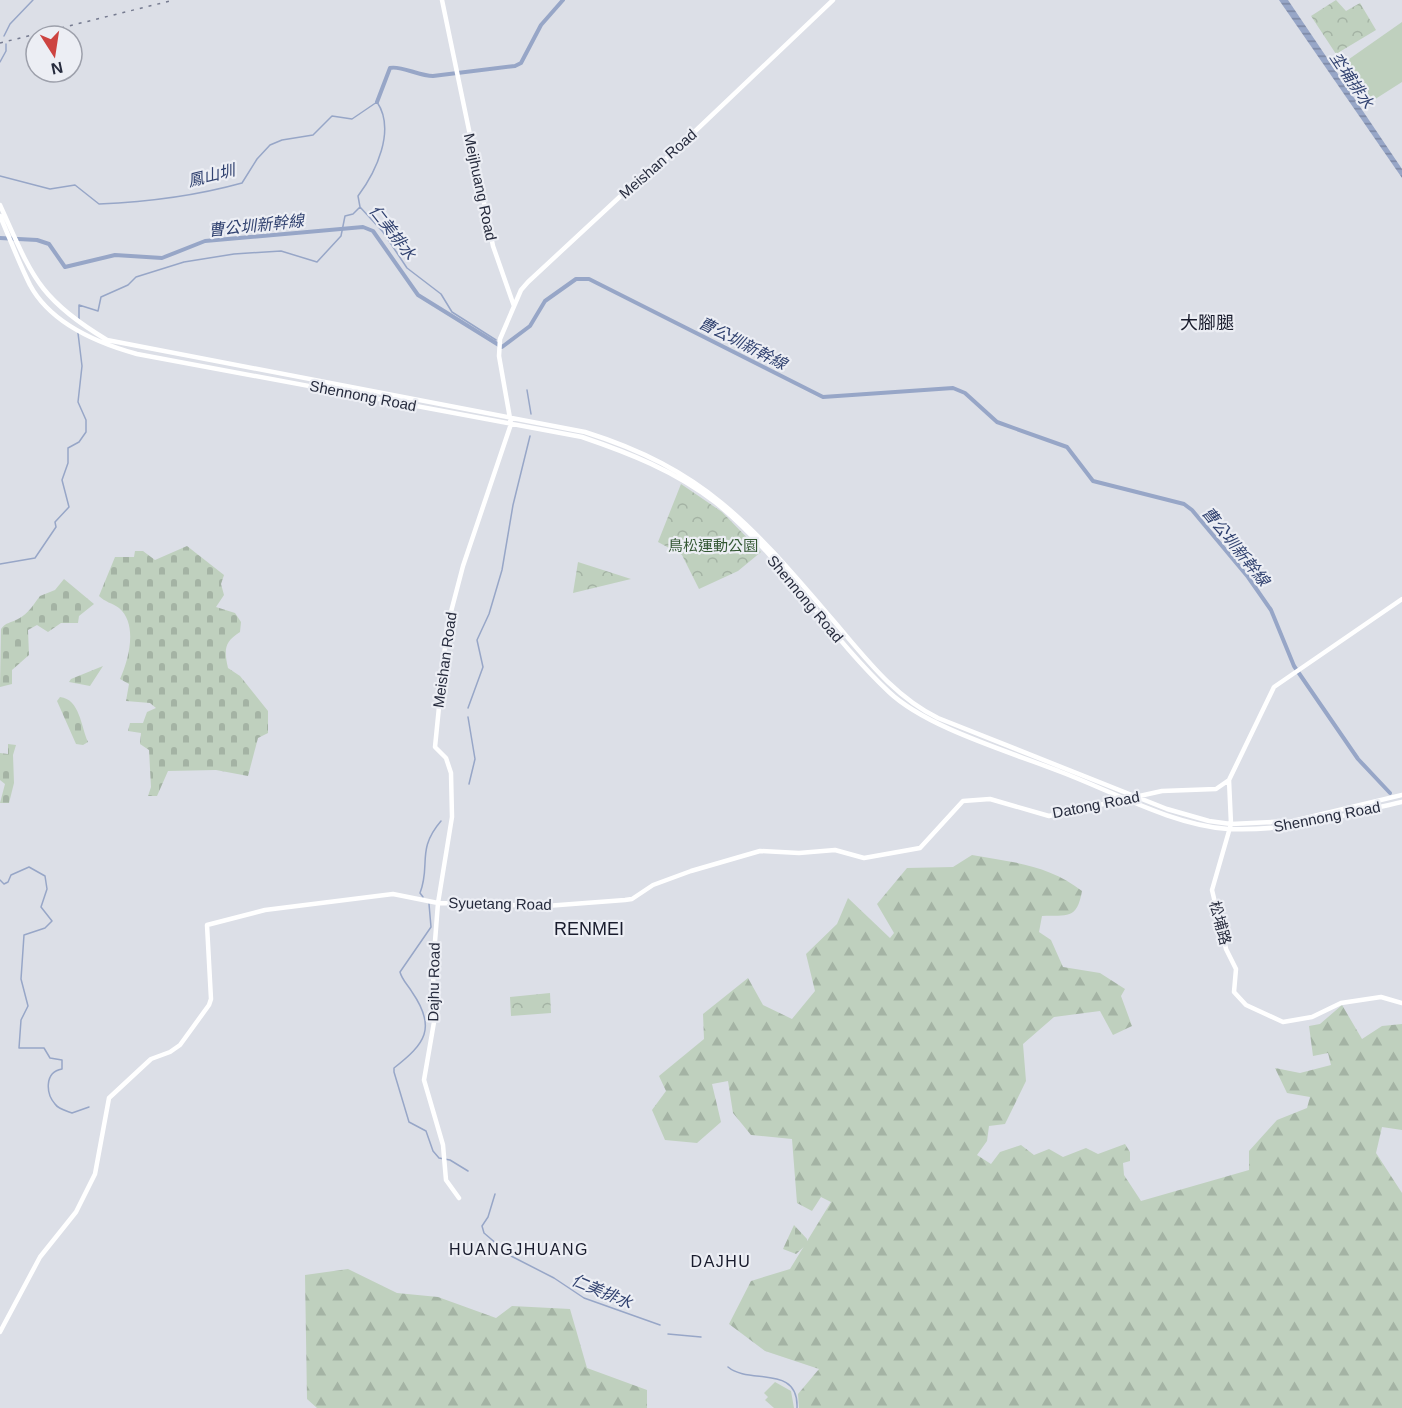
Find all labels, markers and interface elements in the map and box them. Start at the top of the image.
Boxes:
north arrow [24,24,84,84]
water label: 坔埔排水 [1327,49,1377,112]
text: N [50,59,64,78]
street label: Meishan Road [616,125,700,202]
street label: Meijhuang Road [461,132,500,242]
water label: 鳳山圳 [186,161,238,190]
water label: 仁美排水 [366,202,420,264]
water label: 曹公圳新幹線 [207,212,307,239]
district label: 大腳腿 [1180,313,1234,333]
water label: 曹公圳新幹線 [696,314,791,374]
street label: Shennong Road [308,377,418,414]
water label: 曹公圳新幹線 [1199,504,1274,591]
park label: 鳥松運動公園 [668,537,758,554]
street label: Shennong Road [764,552,847,646]
street label: Meishan Road [429,611,460,709]
street label: Datong Road [1051,788,1141,821]
street label: Shennong Road [1272,798,1382,835]
street label: Syuetang Road [448,894,552,913]
street label: 松埔路 [1206,899,1235,947]
district label: RENMEI [554,919,624,939]
street label: Dajhu Road [424,942,443,1022]
district label: HUANGJHUANG [449,1241,589,1258]
district label: DAJHU [691,1253,751,1270]
water label: 仁美排水 [569,1271,635,1312]

